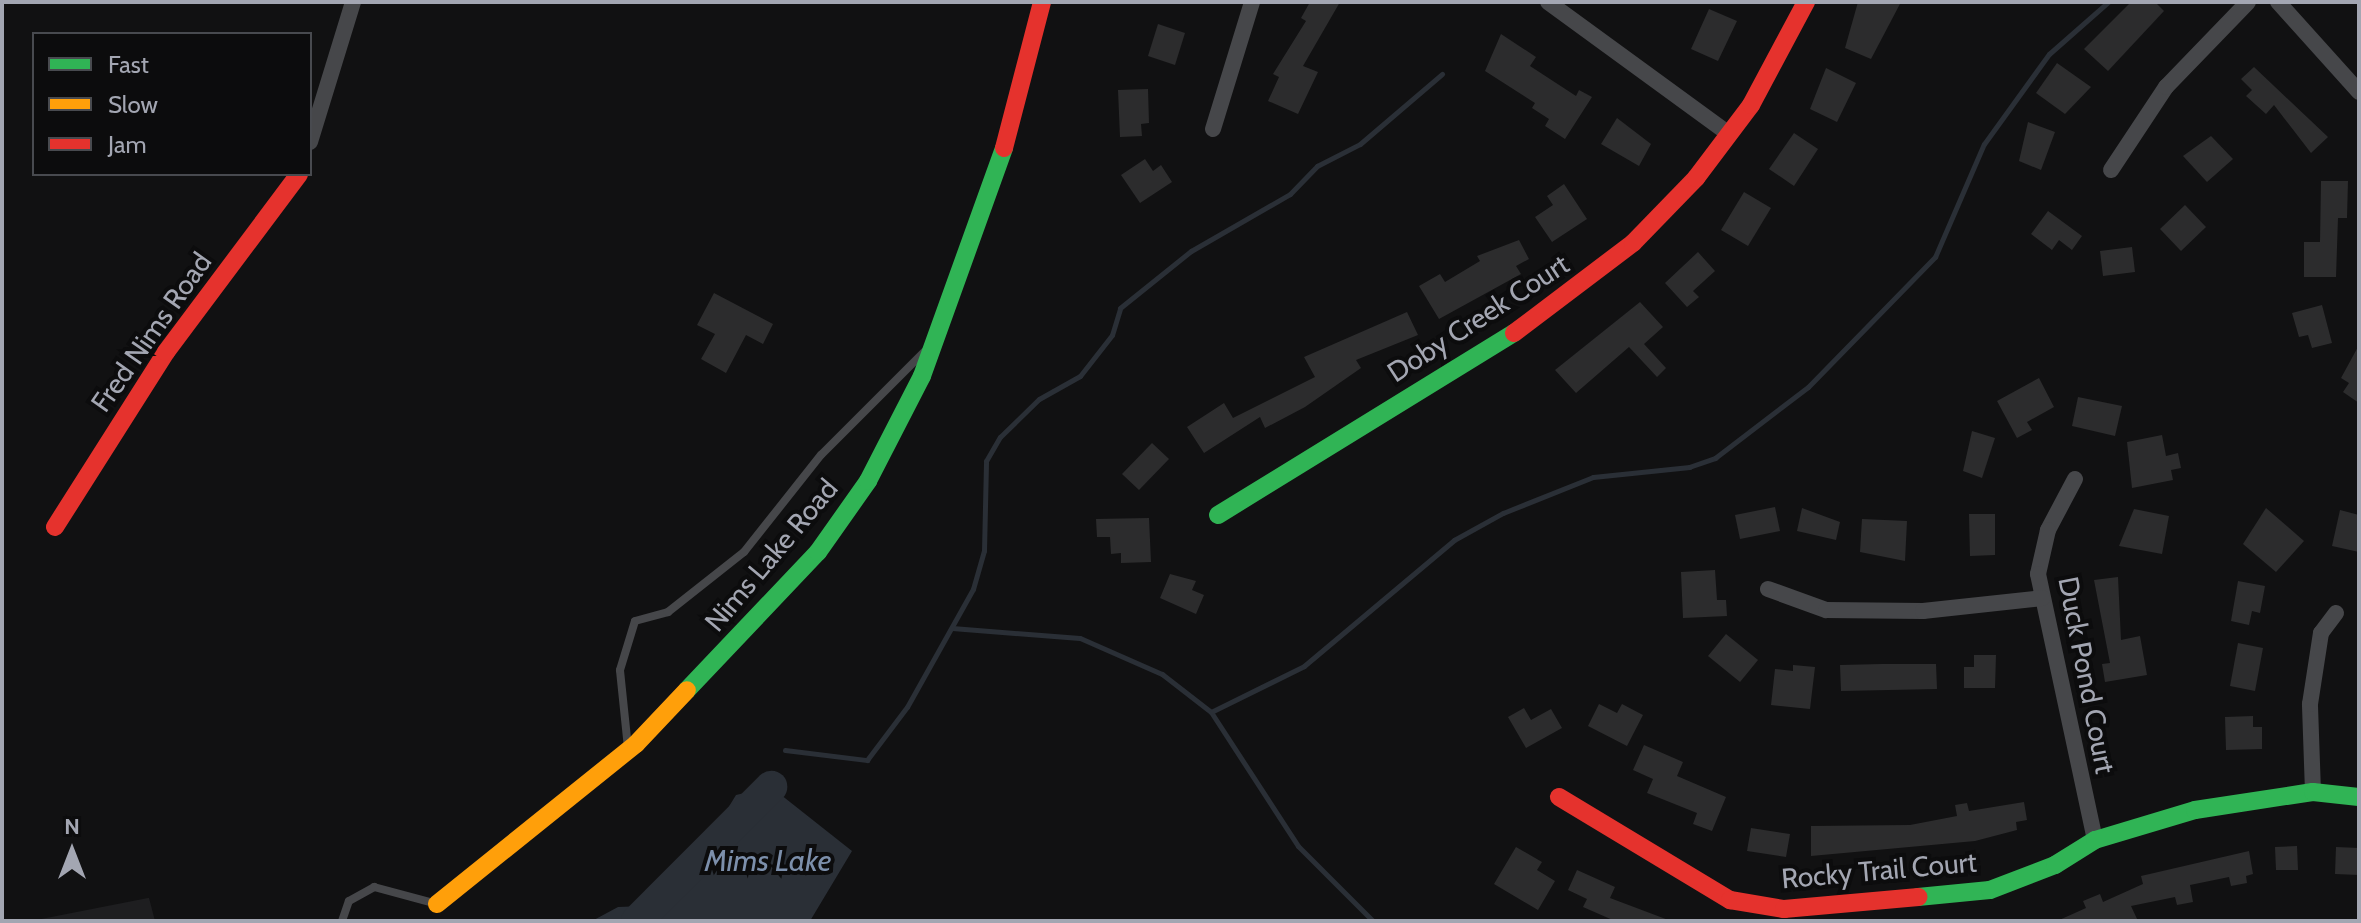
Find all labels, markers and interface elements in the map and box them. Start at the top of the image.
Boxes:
legend [32,32,312,176]
text: Fast [108,50,149,79]
text: Slow [108,90,158,119]
text: Jam [108,130,146,159]
street label: Fred Nims Road [84,246,218,418]
street label: Doby Creek Court [1381,247,1575,389]
street label: Nims Lake Road [698,472,844,638]
street label: Duck Pond Court [2051,574,2123,776]
north arrow [32,811,112,891]
text: N [64,813,80,840]
water label: Mims Lake [705,843,831,879]
street label: Rocky Trail Court [1780,845,1978,895]

